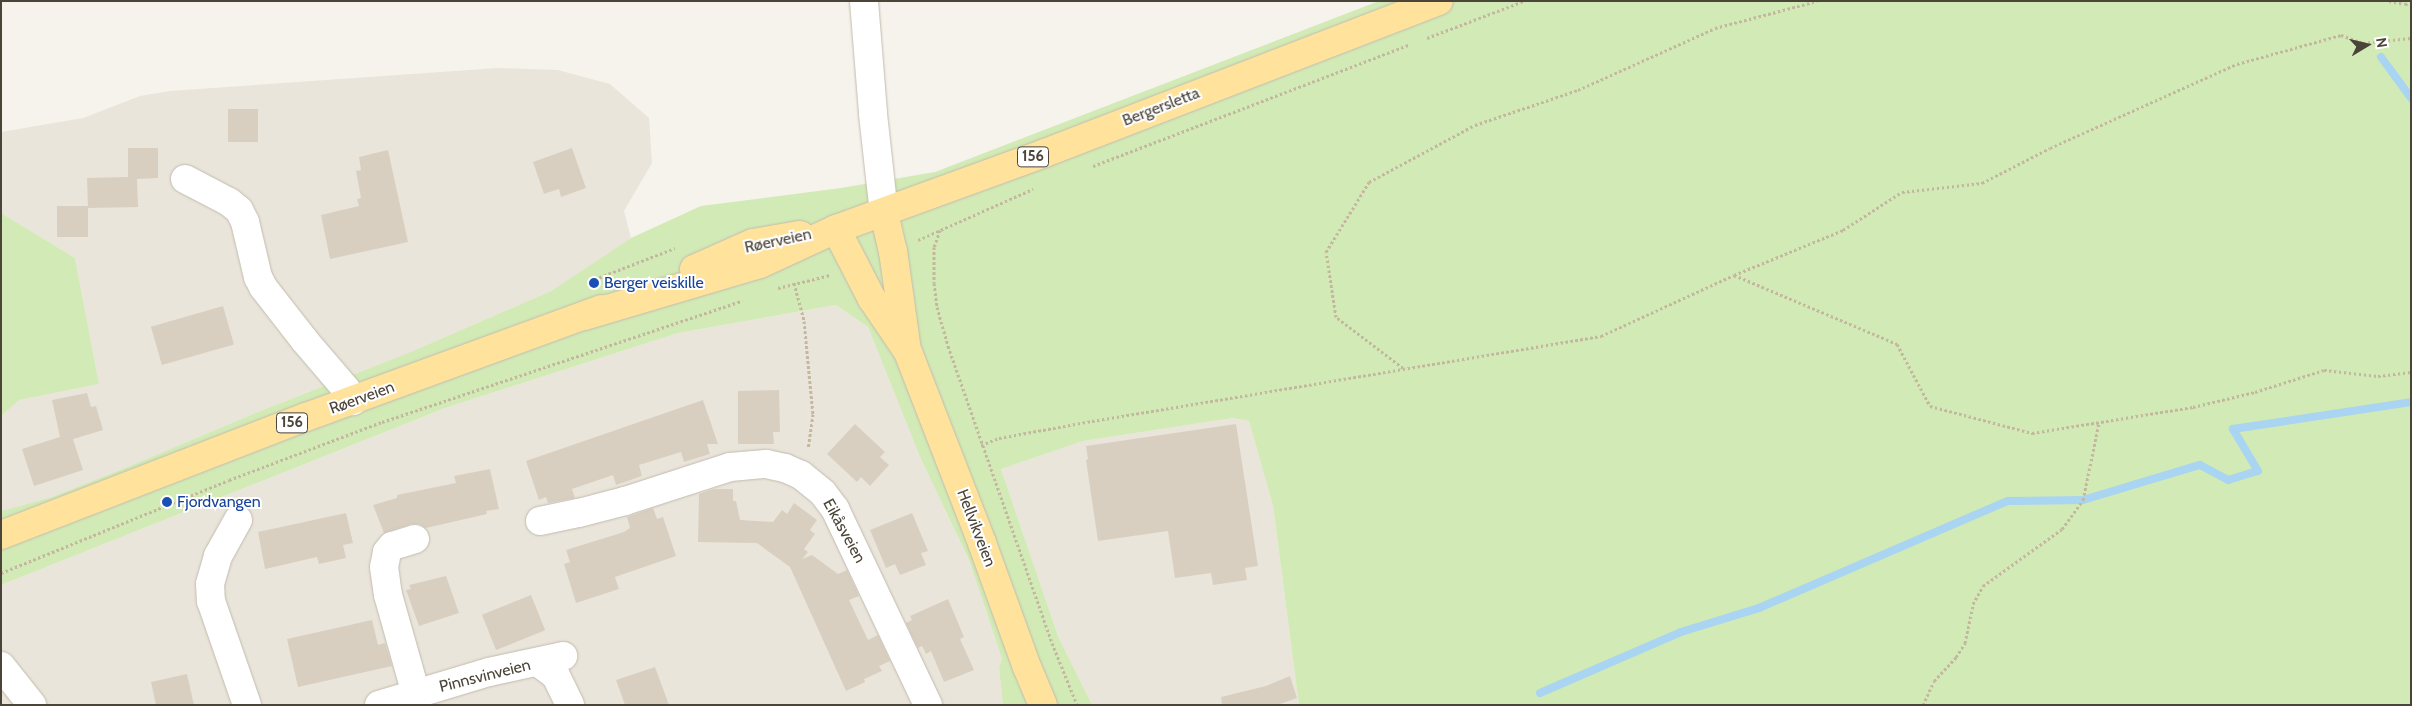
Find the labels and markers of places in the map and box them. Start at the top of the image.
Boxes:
place label: Berger veiskille [604,273,704,293]
marker: Berger veiskille [588,277,600,289]
place label: Fjordvangen [177,492,261,512]
marker: Fjordvangen [161,496,173,508]

